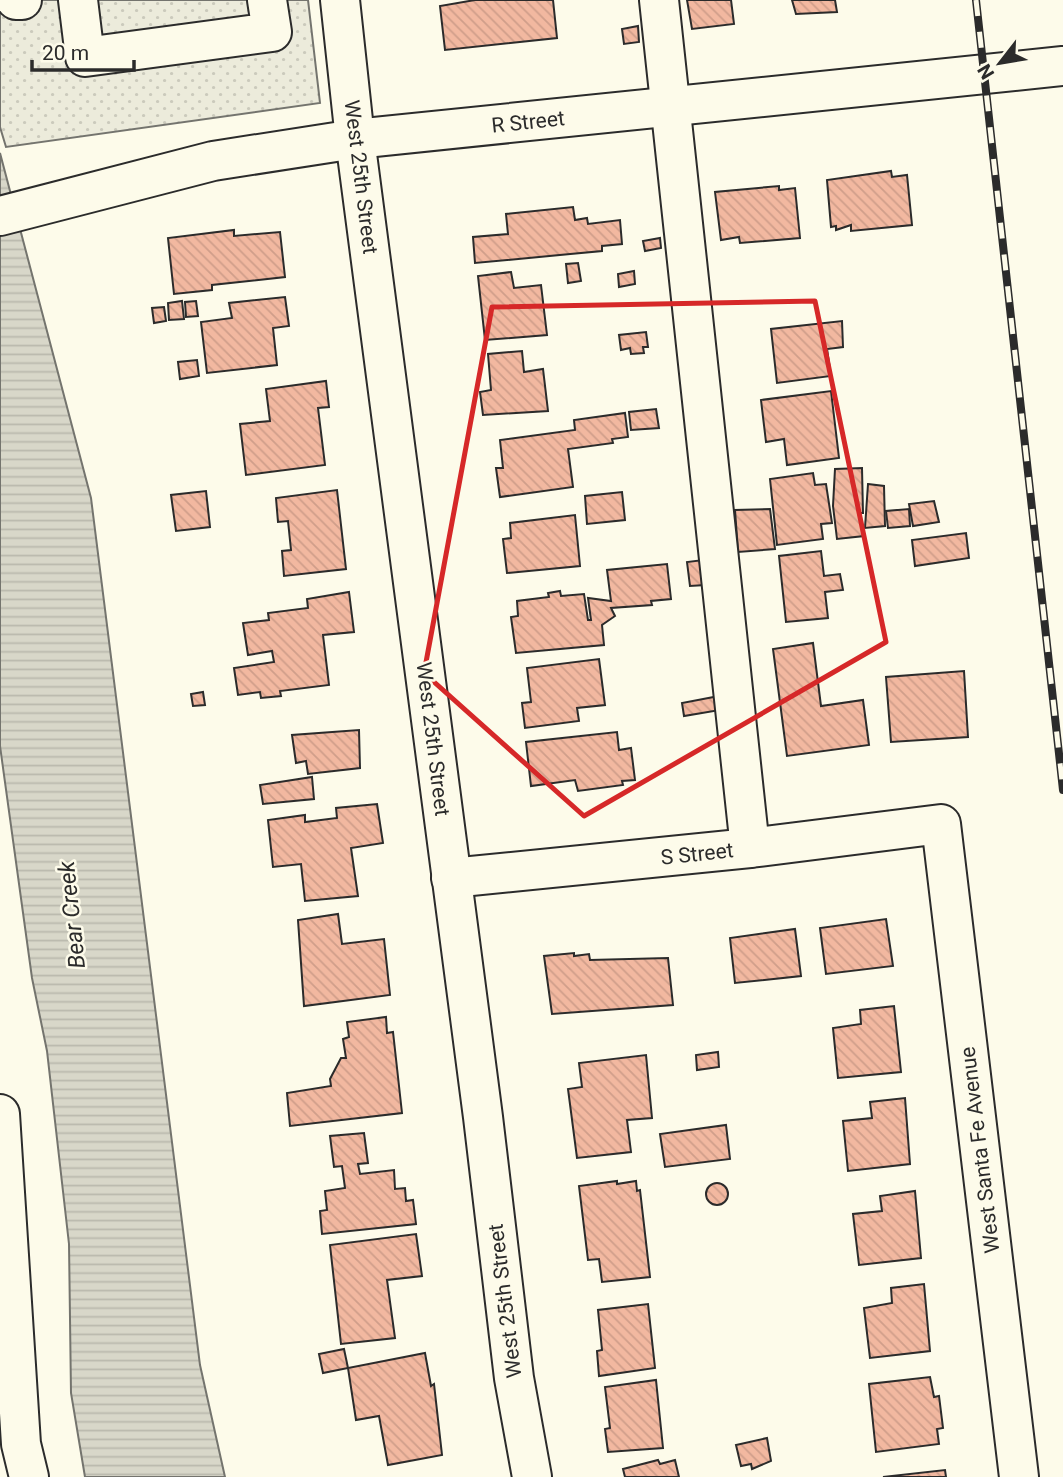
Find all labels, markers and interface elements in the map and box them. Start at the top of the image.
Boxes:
scale bar [32,28,133,72]
north arrow [965,28,1035,98]
text: 20 m [42,41,89,65]
text: N [973,60,999,83]
street label: West 25th Street [340,99,382,256]
street label: R Street [490,106,566,138]
street label: West 25th Street [412,661,454,818]
street label: S Street [659,838,735,870]
water label: Bear Creek [53,859,91,970]
street label: West Santa Fe Avenue [955,1045,1005,1255]
street label: West 25th Street [484,1222,526,1379]

